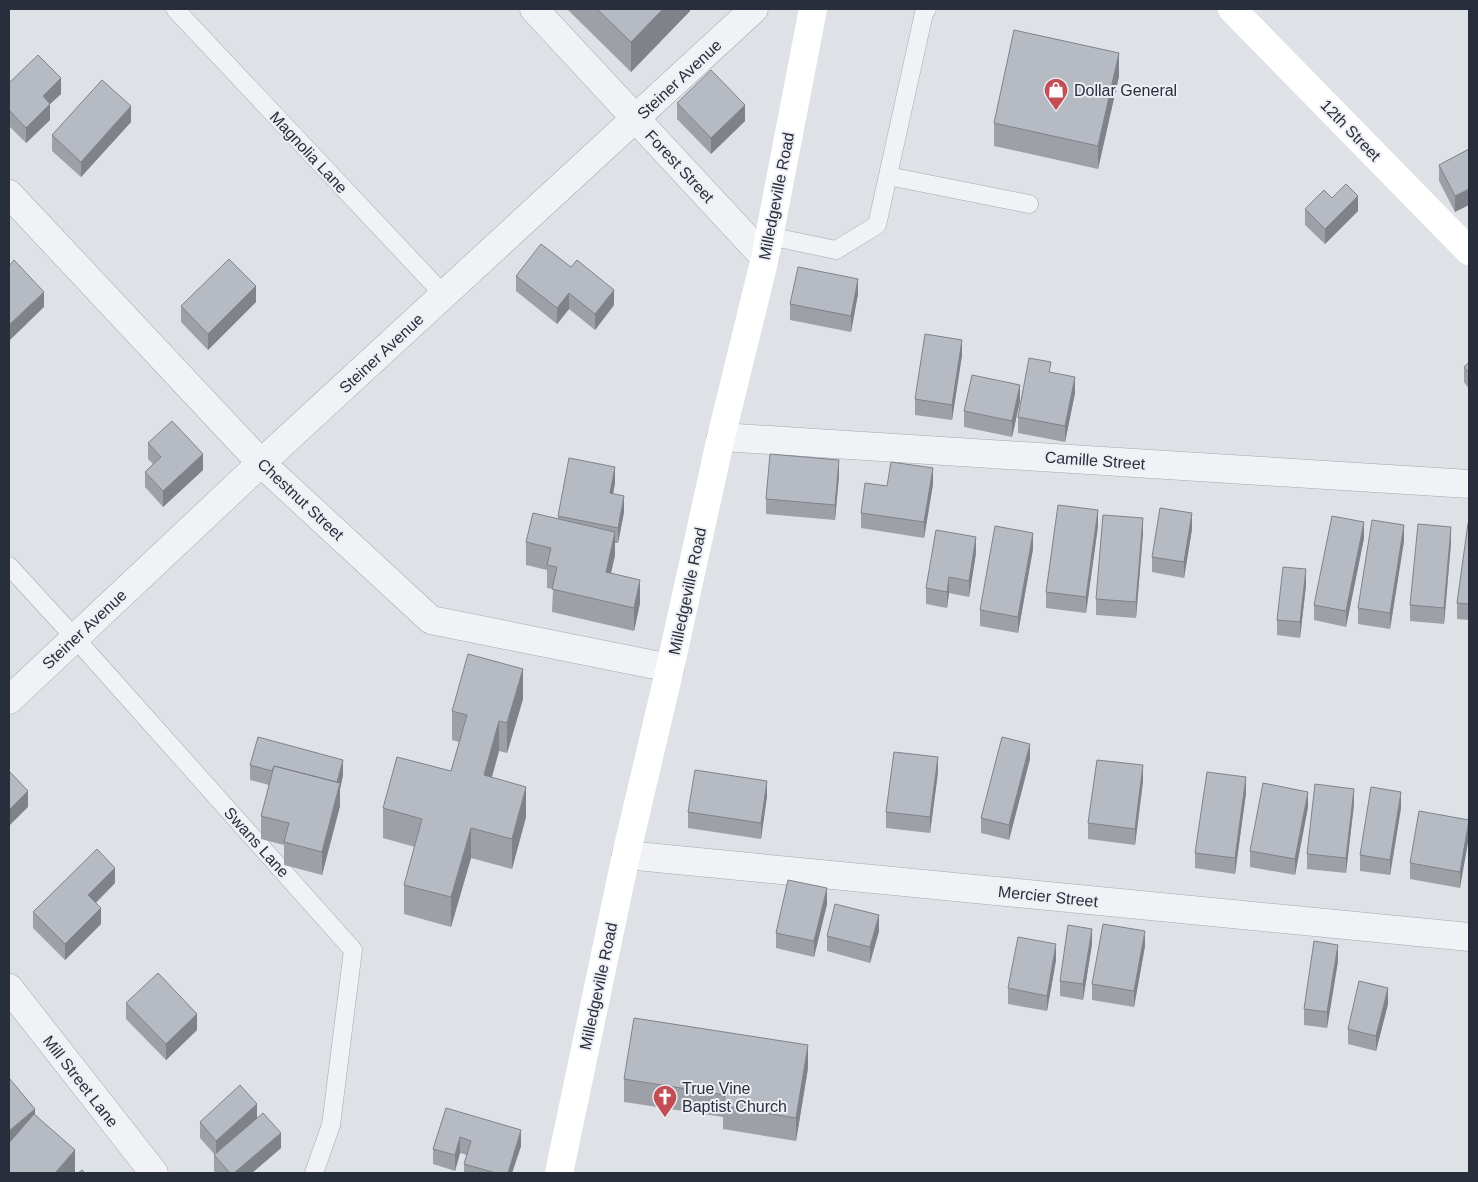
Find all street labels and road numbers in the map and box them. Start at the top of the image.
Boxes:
street label: Steiner Avenue [634,36,725,122]
street label: 12th Street [1317,96,1384,165]
street label: Magnolia Lane [267,108,351,197]
street label: Forest Street [642,127,718,206]
street label: Milledgeville Road [756,131,797,261]
street label: Steiner Avenue [336,310,427,396]
street label: Camille Street [1044,449,1146,473]
street label: Chestnut Street [254,455,348,544]
street label: Milledgeville Road [666,526,709,656]
street label: Steiner Avenue [39,586,130,672]
street label: Swans Lane [221,804,292,881]
street label: Mercier Street [997,883,1099,910]
street label: Milledgeville Road [577,921,620,1051]
street label: Mill Street Lane [40,1032,122,1130]

